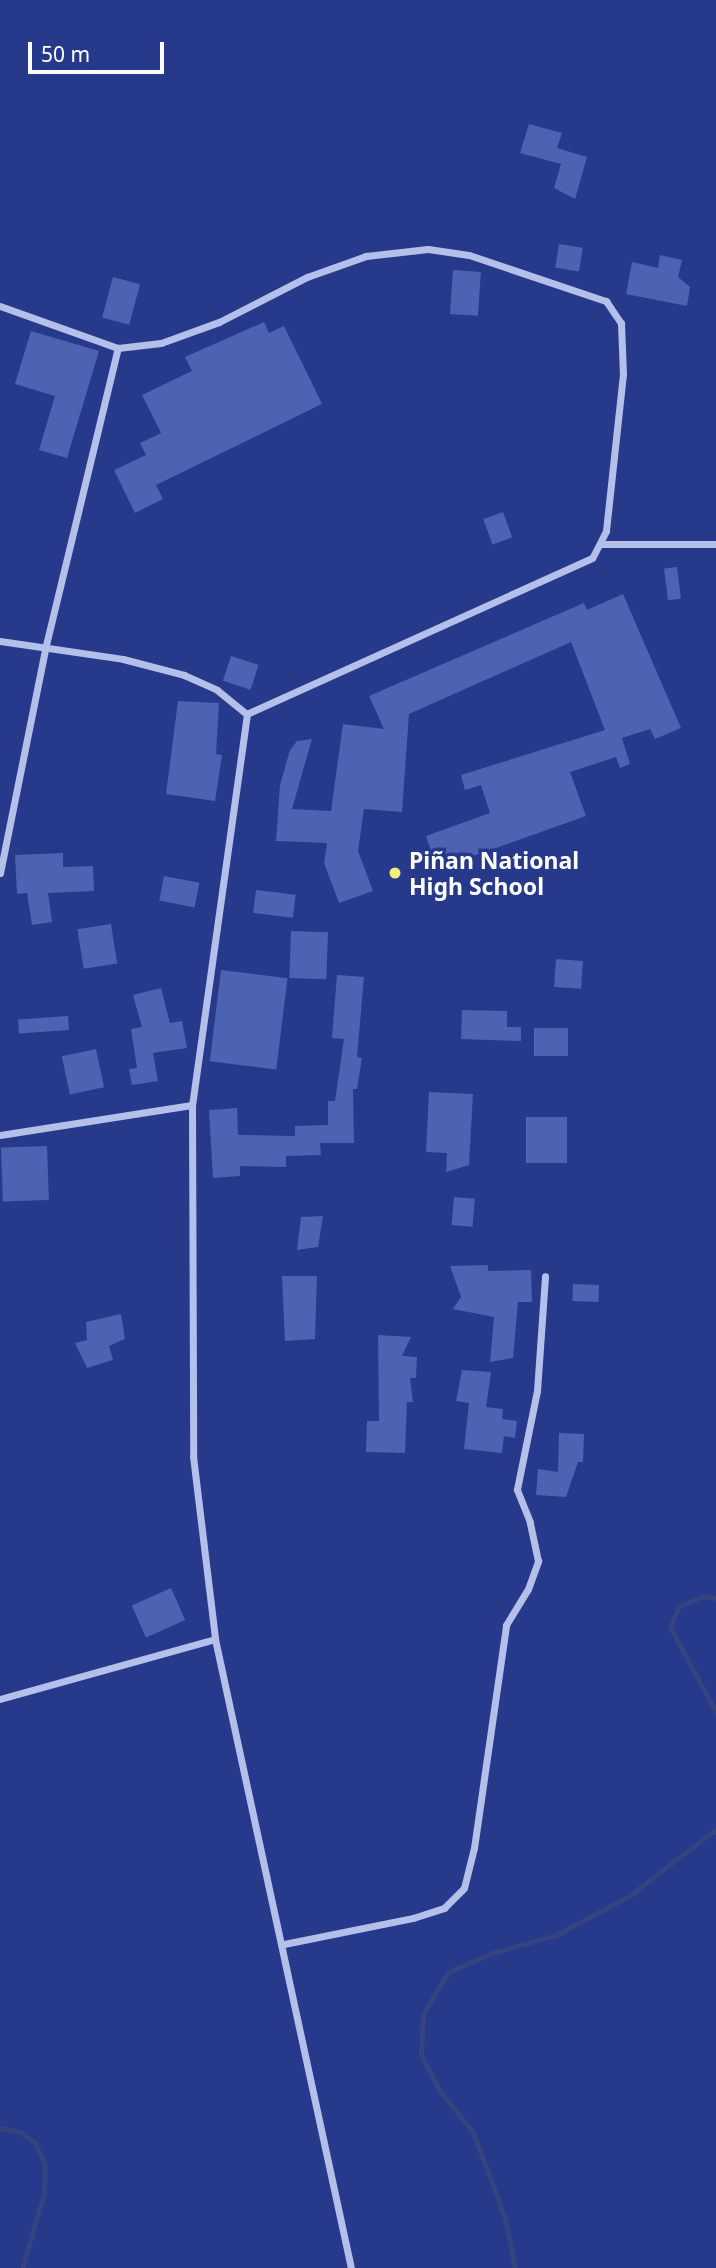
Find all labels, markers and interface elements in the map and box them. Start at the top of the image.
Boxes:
scale bar [32,28,168,72]
text: 50 m [41,40,90,68]
place label: Piñan National High School [409,846,579,900]
marker: Piñan National High School [387,865,403,881]

